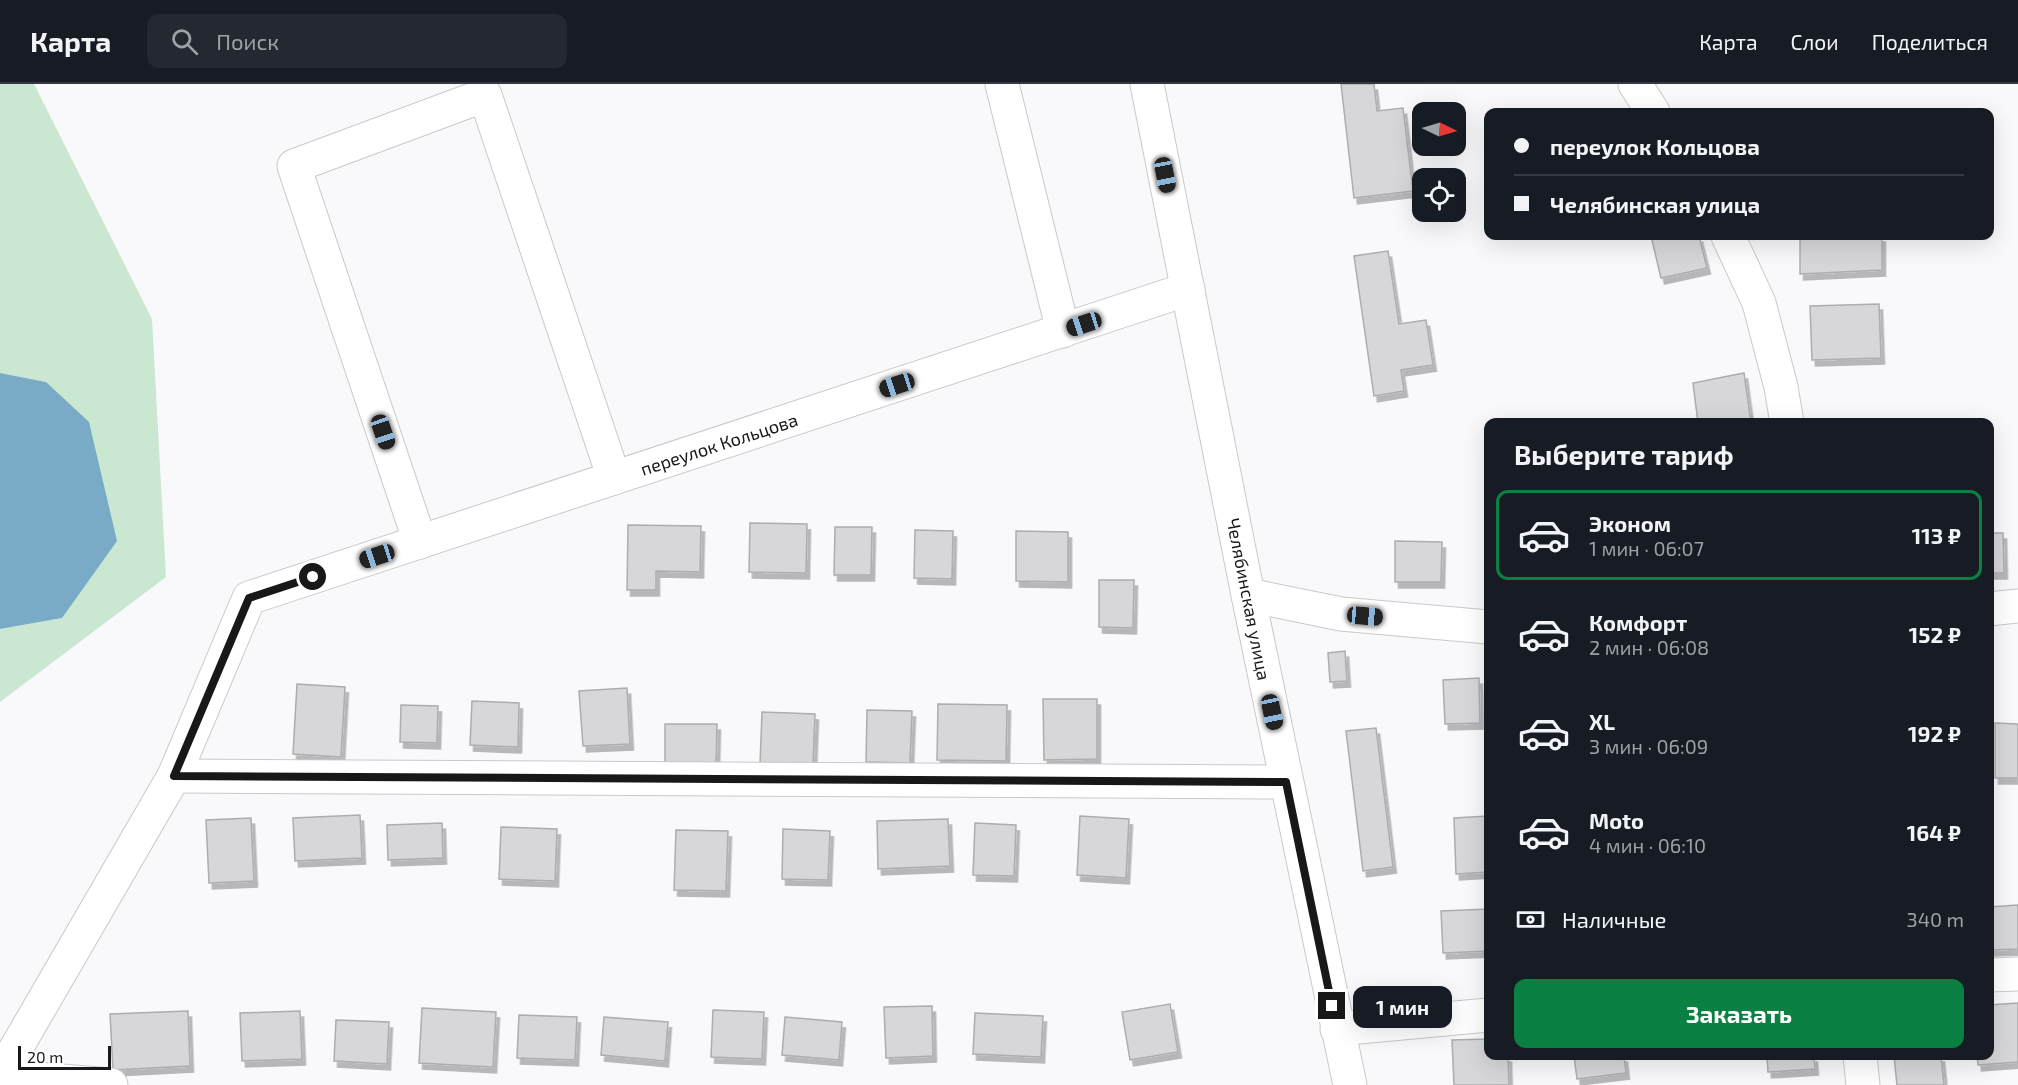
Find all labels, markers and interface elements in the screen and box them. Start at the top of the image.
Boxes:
search box [147,14,567,68]
text: Карта [30,24,111,58]
icon: search [168,25,201,58]
text: Поиск [216,28,279,54]
text: Карта [1699,29,1758,54]
text: Слои [1791,29,1839,54]
text: Поделиться [1872,29,1988,54]
north arrow [1412,102,1466,156]
map controls [1412,102,1466,222]
text: переулок Кольцова [1550,133,1760,159]
car [1153,156,1177,194]
button: locate [1412,168,1466,222]
text: Челябинская улица [1550,191,1760,217]
car [1064,310,1104,338]
car [877,371,917,399]
street label: переулок Кольцова [637,408,801,480]
car [369,412,397,452]
text: Выберите тариф [1514,438,1734,470]
icon: car [1517,508,1571,562]
text: Эконом [1589,510,1671,536]
street label: Челябинская улица [1222,516,1276,682]
text: 113 ₽ [1912,522,1961,548]
text: 1 мин · 06:07 [1589,536,1704,560]
car [357,542,397,570]
route start [299,563,326,590]
car [1346,605,1384,627]
icon: car [1517,607,1571,661]
text: Комфорт [1589,609,1687,635]
text: 152 ₽ [1909,621,1961,647]
text: 2 мин · 06:08 [1589,635,1709,659]
car [1259,693,1285,731]
icon: car [1517,706,1571,760]
text: XL [1589,708,1615,734]
text: 192 ₽ [1908,720,1961,746]
text: 3 мин · 06:09 [1589,734,1708,758]
icon: car [1517,805,1571,859]
text: Moto [1589,807,1644,833]
text: 164 ₽ [1907,819,1961,845]
text: 4 мин · 06:10 [1589,833,1706,857]
icon: cash [1514,903,1547,936]
text: Наличные [1562,906,1666,932]
text: 340 m [1907,907,1964,931]
button: Заказать [1514,979,1964,1048]
callout: 1 мин [1353,985,1452,1027]
route end [1318,992,1345,1019]
text: 1 мин [1376,995,1429,1019]
scale bar [18,1043,111,1070]
text: 20 m [27,1047,63,1066]

